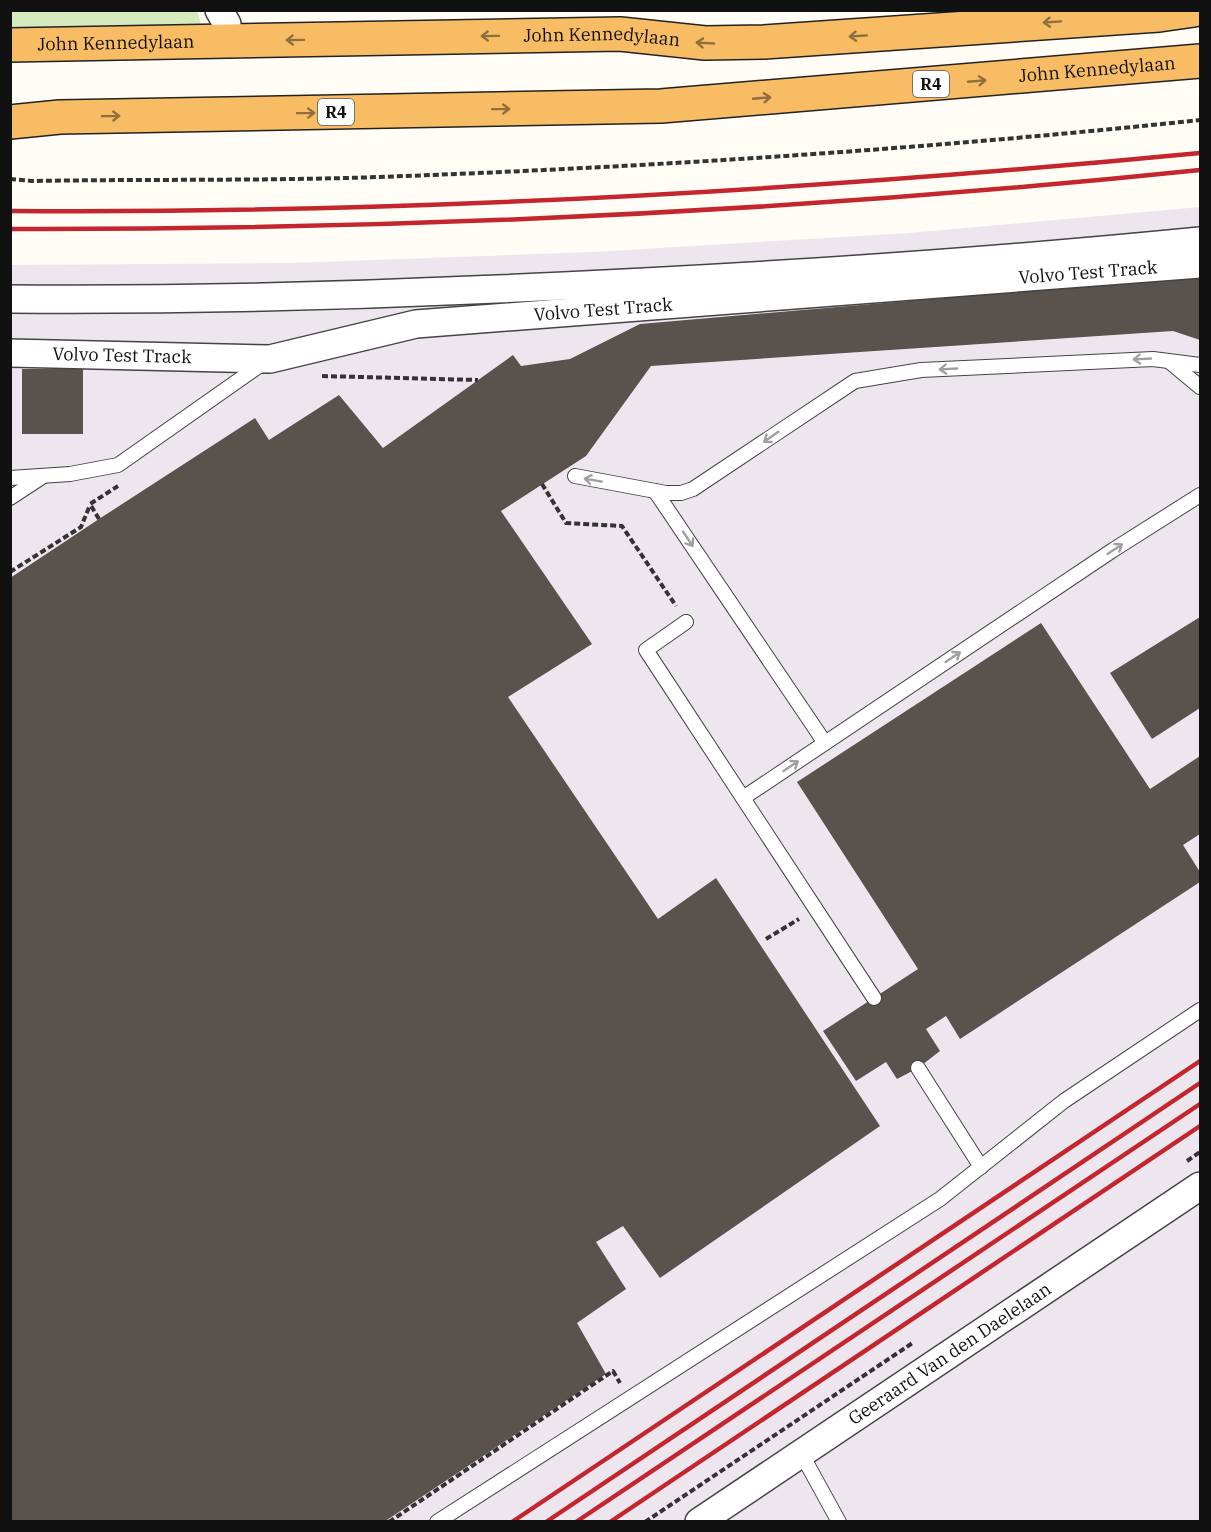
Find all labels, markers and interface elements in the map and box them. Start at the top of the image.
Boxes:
one-way arrow [1043,17,1063,28]
street label: John Kennedylaan [523,22,681,51]
street label: John Kennedylaan [37,30,195,56]
one-way arrow [480,30,500,42]
one-way arrow [848,30,868,41]
one-way arrow [285,34,305,45]
one-way arrow [696,37,716,48]
street label: John Kennedylaan [1018,51,1176,87]
road number: R4 [913,71,949,97]
one-way arrow [966,75,986,86]
one-way arrow [751,92,771,103]
road number: R4 [318,99,354,125]
one-way arrow [490,103,510,115]
one-way arrow [295,107,315,119]
one-way arrow [100,111,120,122]
street label: Volvo Test Track [1018,255,1159,289]
street label: Volvo Test Track [533,292,674,326]
street label: Volvo Test Track [52,342,192,368]
one-way arrow [1133,354,1153,365]
one-way arrow [938,363,958,374]
one-way arrow [763,431,779,443]
one-way arrow [584,474,604,485]
one-way arrow [682,531,694,547]
one-way arrow [1107,543,1123,555]
one-way arrow [944,651,961,663]
one-way arrow [782,759,799,771]
street label: Geeraard Van den Daelelaan [844,1277,1055,1430]

